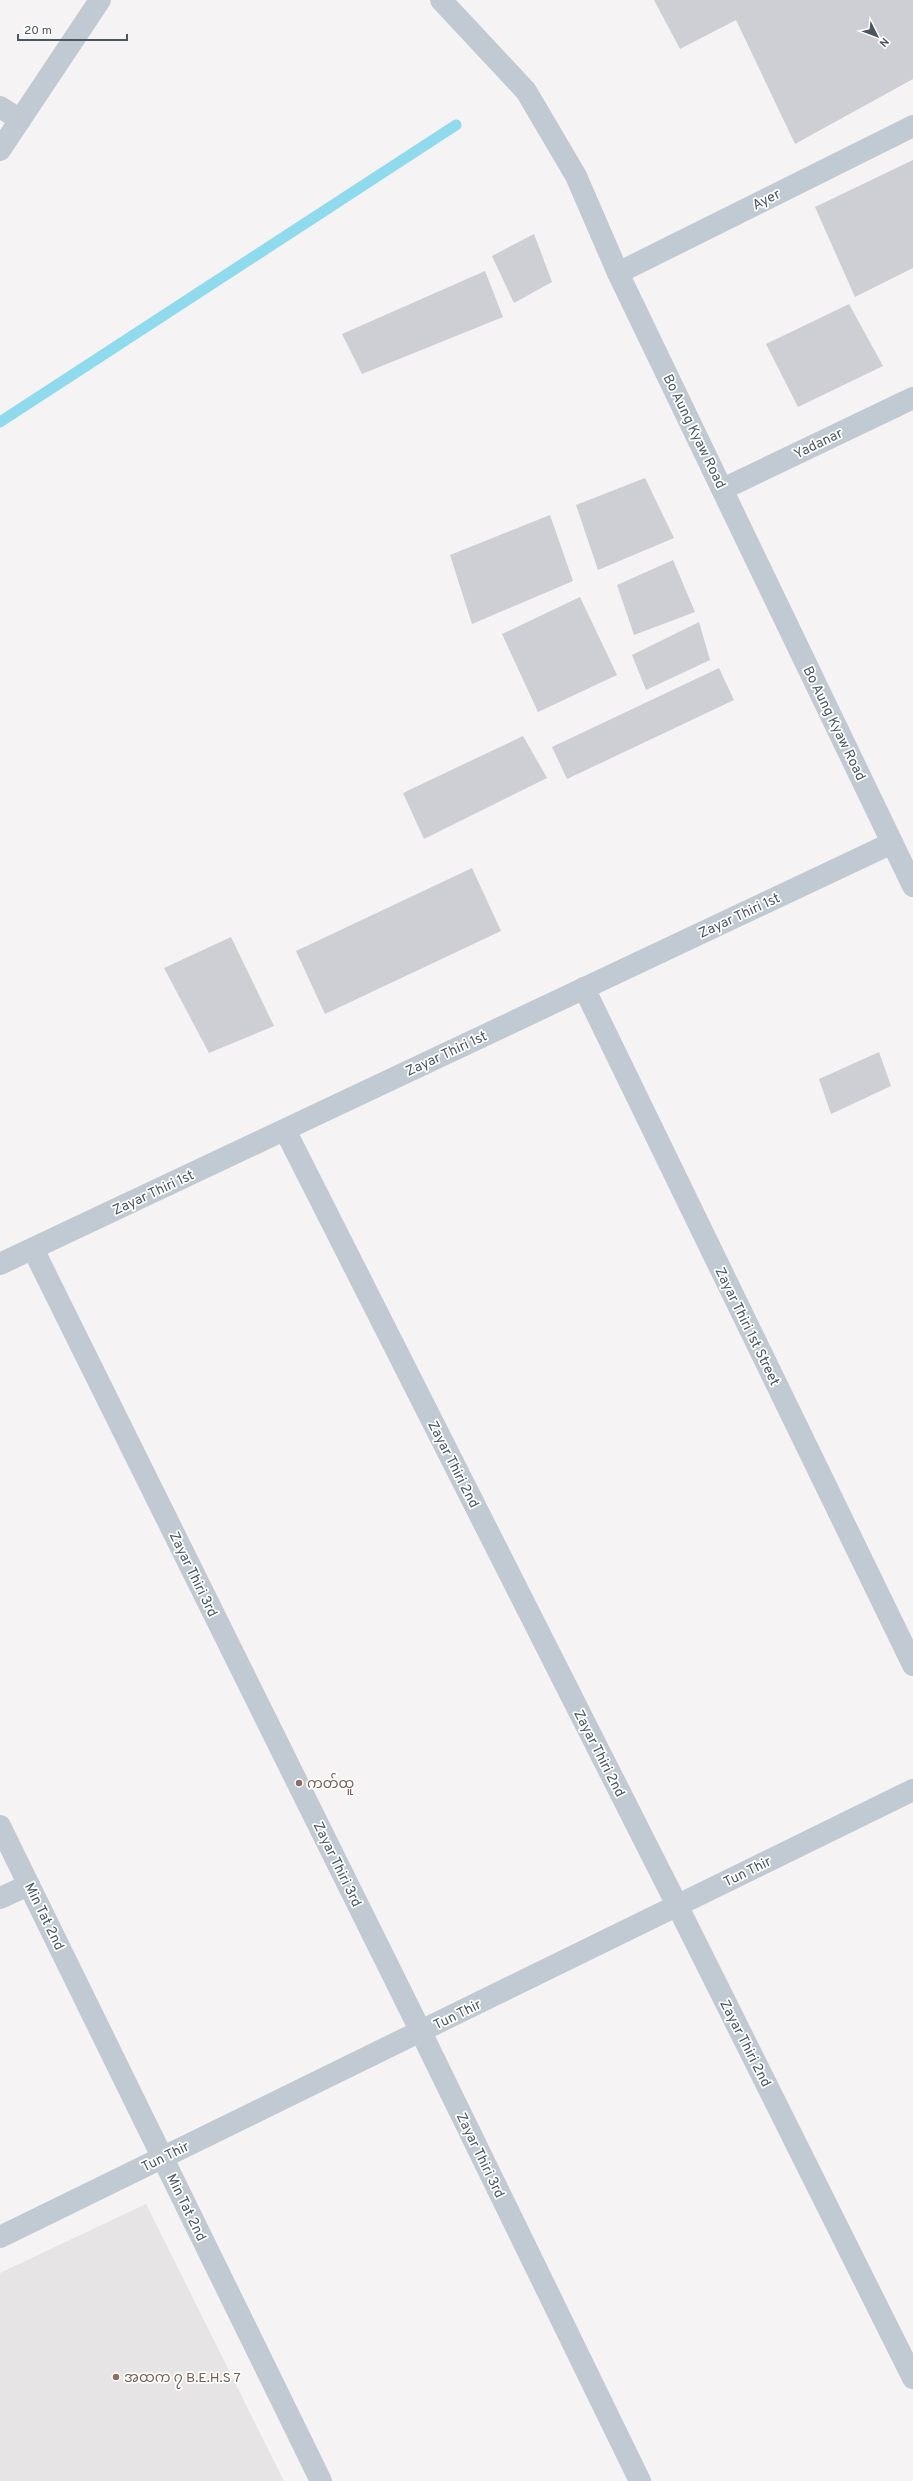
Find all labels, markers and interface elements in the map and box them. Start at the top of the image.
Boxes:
scale bar [18,16,127,42]
north arrow [857,16,897,56]
text: 20 m [24,23,52,39]
text: N [876,34,892,50]
street label: Ayer [750,186,784,215]
street label: Bo Aung Kyaw Road [659,372,729,492]
street label: Yadanar [792,425,846,463]
street label: Bo Aung Kyaw Road [799,664,869,784]
street label: Zayar Thiri 1st [696,890,783,943]
street label: Zayar Thiri 1st [403,1028,490,1081]
street label: Zayar Thiri 1st [110,1167,197,1220]
street label: Zayar Thiri 1st Street [711,1265,783,1389]
street label: Zayar Thiri 2nd [423,1418,482,1511]
street label: Zayar Thiri 3rd [165,1529,221,1620]
street label: Zayar Thiri 2nd [569,1707,628,1800]
place label: ကတ်ထူ [307,1773,354,1795]
marker: ကတ်ထူ [294,1778,304,1788]
street label: Zayar Thiri 3rd [309,1819,365,1910]
street label: Tun Thir [721,1853,775,1891]
street label: Min Tat 2nd [20,1880,67,1953]
street label: Tun Thir [431,1996,485,2034]
street label: Zayar Thiri 2nd [715,1997,774,2090]
street label: Zayar Thiri 3rd [452,2110,508,2201]
street label: Tun Thir [139,2138,193,2176]
street label: Min Tat 2nd [162,2171,209,2244]
place label: အထက ၇ B.E.H.S 7 [124,2370,241,2389]
marker: အထက ၇ B.E.H.S 7 [111,2372,121,2382]

